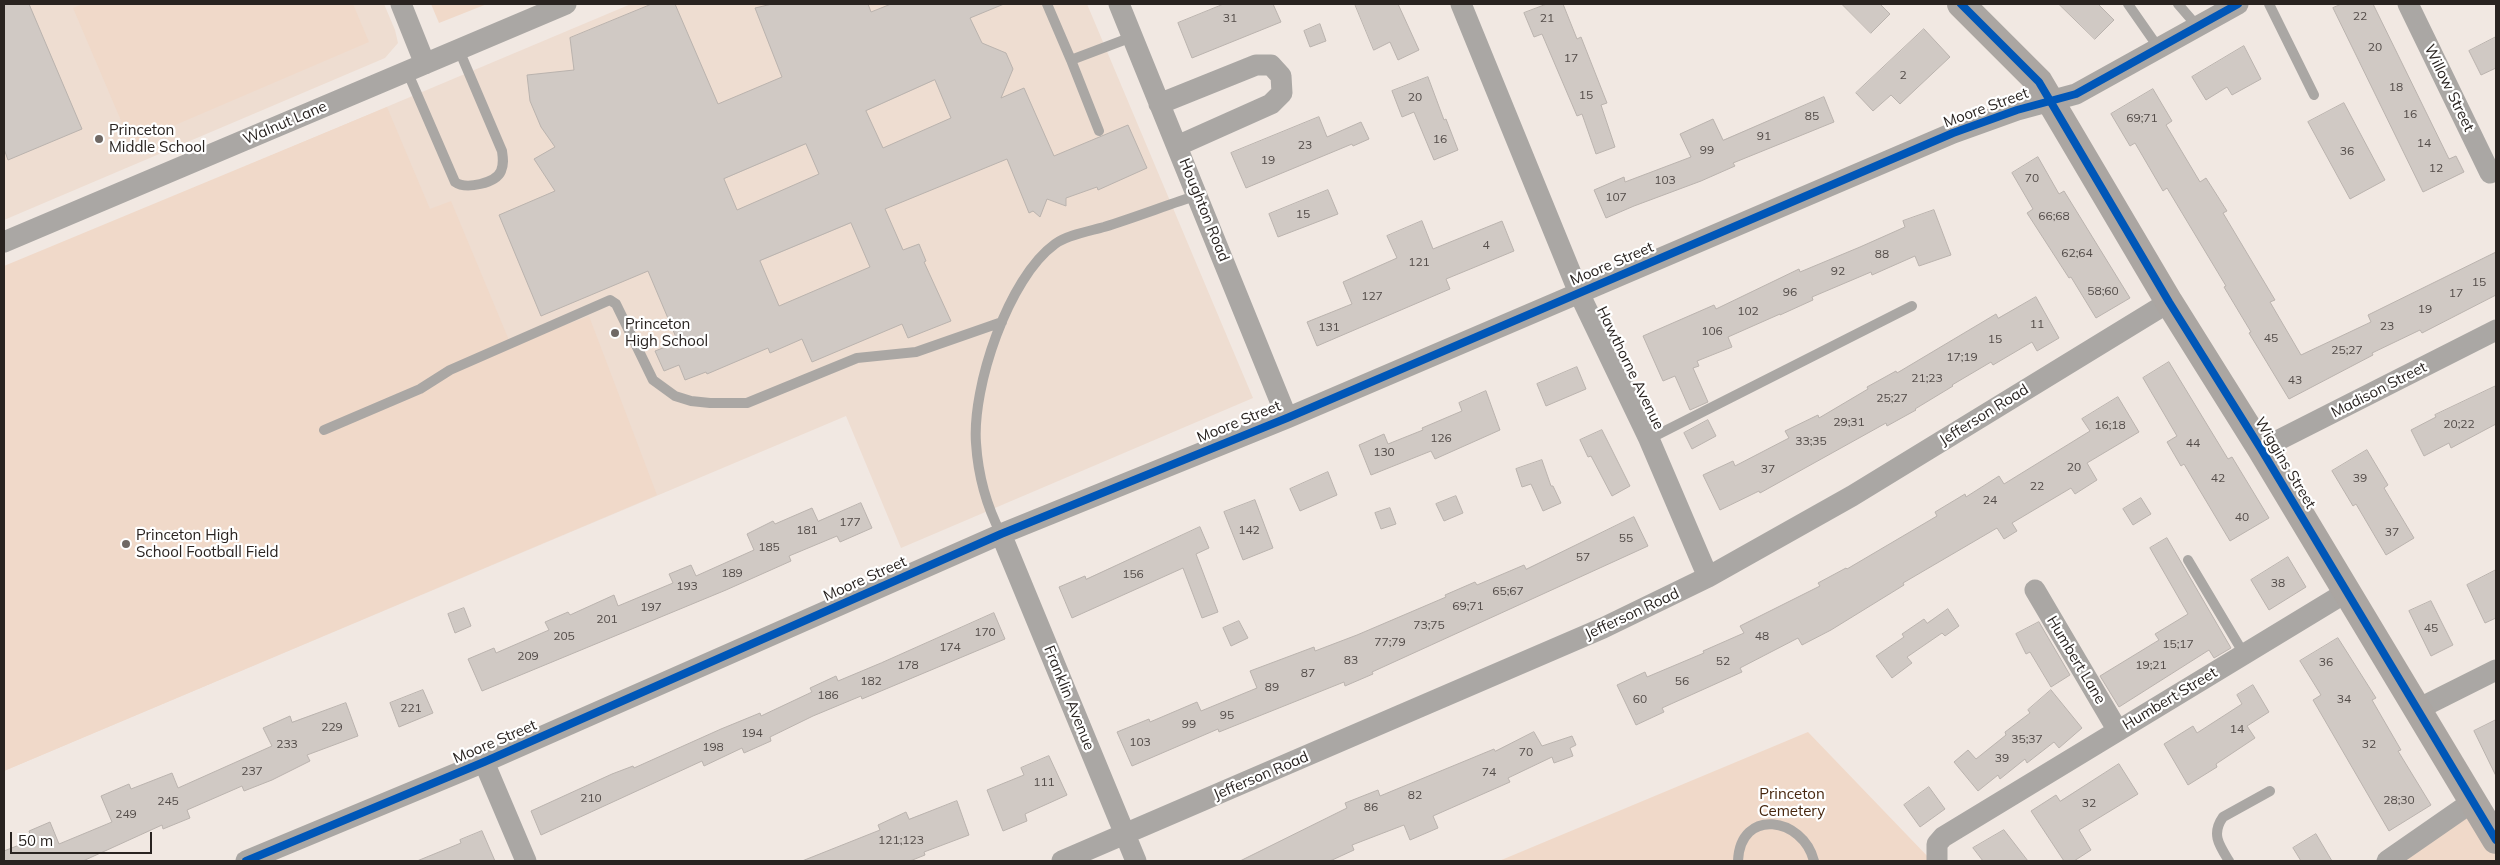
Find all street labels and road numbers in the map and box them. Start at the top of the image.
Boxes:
street label: Willow Street [2420,42,2478,134]
street label: Moore Street [1941,84,2031,132]
street label: Walnut Lane [240,97,330,149]
street label: Houghton Road [1175,156,1233,264]
street label: Moore Street [1568,238,1656,290]
street label: Hawthorne Avenue [1592,304,1668,432]
street label: Madison Street [2328,358,2430,422]
street label: Jefferson Road [1936,380,2032,450]
street label: Moore Street [1194,397,1284,447]
street label: Wiggins Street [2251,414,2319,512]
street label: Moore Street [821,553,909,605]
street label: Jefferson Road [1582,584,1682,644]
street label: Humbert Lane [2043,613,2109,707]
street label: Franklin Avenue [1040,643,1098,753]
street label: Humbert Street [2120,664,2220,734]
street label: Moore Street [451,716,539,768]
street label: Jefferson Road [1211,748,1311,804]

